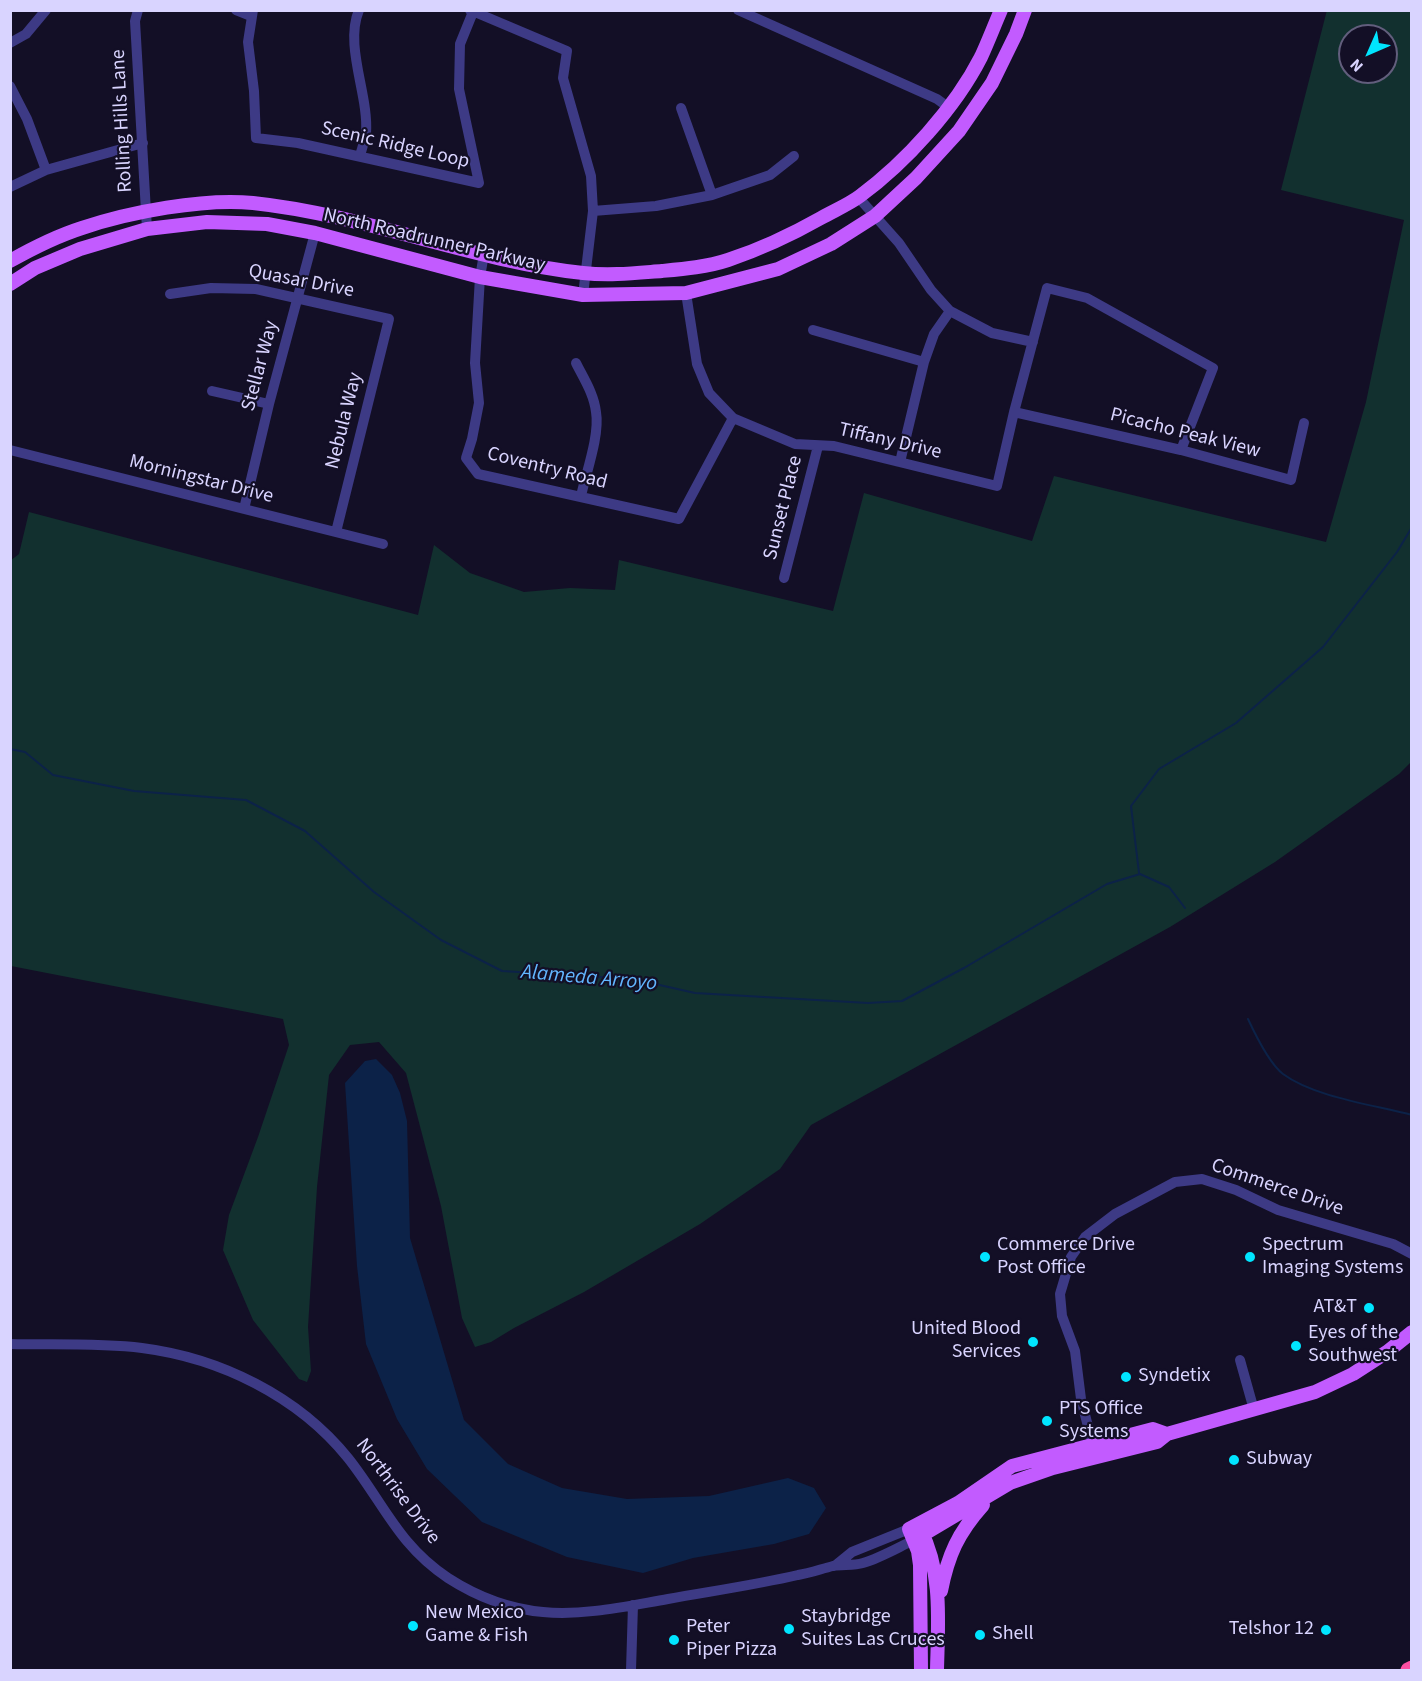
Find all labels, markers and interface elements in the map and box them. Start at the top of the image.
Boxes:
north arrow [1338,24,1398,84]
street label: Rolling Hills Lane [107,49,139,193]
text: N [1345,54,1368,77]
street label: Scenic Ridge Loop [318,117,472,175]
street label: North Roadrunner Parkway [321,204,547,278]
street label: Quasar Drive [246,260,356,304]
street label: Stellar Way [237,318,285,414]
street label: Nebula Way [321,370,369,472]
street label: Picacho Peak View [1107,404,1263,464]
street label: Tiffany Drive [836,419,944,465]
street label: Coventry Road [485,443,609,495]
street label: Morningstar Drive [126,450,276,510]
street label: Sunset Place [759,453,809,563]
water label: Alameda Arroyo [520,961,658,997]
street label: Commerce Drive [1208,1154,1346,1222]
place label: Commerce Drive Post Office [997,1234,1135,1281]
place label: Spectrum Imaging Systems [1262,1234,1403,1281]
marker: Commerce Drive Post Office [978,1250,992,1264]
marker: Spectrum Imaging Systems [1243,1250,1257,1264]
place label: AT&T [1314,1296,1357,1320]
marker: AT&T [1362,1301,1376,1315]
place label: United Blood Services [911,1318,1021,1365]
place label: Eyes of the Southwest [1308,1322,1398,1369]
marker: United Blood Services [1026,1335,1040,1349]
marker: Eyes of the Southwest [1289,1339,1303,1353]
place label: Syndetix [1138,1365,1210,1389]
marker: Syndetix [1119,1370,1133,1384]
place label: PTS Office Systems [1059,1398,1143,1445]
marker: PTS Office Systems [1040,1414,1054,1428]
street label: Northrise Drive [350,1435,444,1549]
place label: Subway [1246,1448,1312,1472]
marker: Subway [1227,1453,1241,1467]
place label: New Mexico Game & Fish [425,1602,528,1649]
place label: Staybridge Suites Las Cruces [801,1606,945,1653]
place label: Peter Piper Pizza [686,1616,777,1663]
place label: Telshor 12 [1229,1618,1314,1642]
marker: New Mexico Game & Fish [406,1619,420,1633]
marker: Staybridge Suites Las Cruces [782,1622,796,1636]
place label: Shell [992,1623,1034,1647]
marker: Telshor 12 [1319,1623,1333,1637]
marker: Shell [973,1628,987,1642]
marker: Peter Piper Pizza [667,1633,681,1647]

